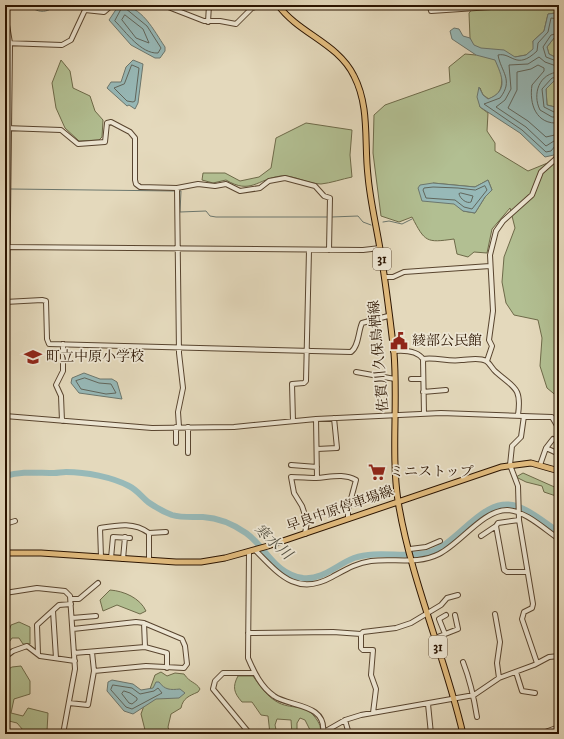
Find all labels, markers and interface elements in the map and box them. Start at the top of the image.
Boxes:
road number: 31 [373,248,391,270]
street label: 佐賀川久保鳥栖線 [365,299,393,413]
public building icon: 綾部公民館 [389,331,409,351]
place label: 綾部公民館 [412,332,482,350]
school or university icon: 町立中原小学校 [23,347,43,367]
place label: 町立中原小学校 [46,348,144,366]
supermarket icon: ミニストップ [367,462,387,482]
place label: ミニストップ [390,463,474,481]
street label: 早良中原停車場線 [284,482,396,536]
water label: 寒水川 [250,520,298,565]
road number: 31 [429,636,447,658]

